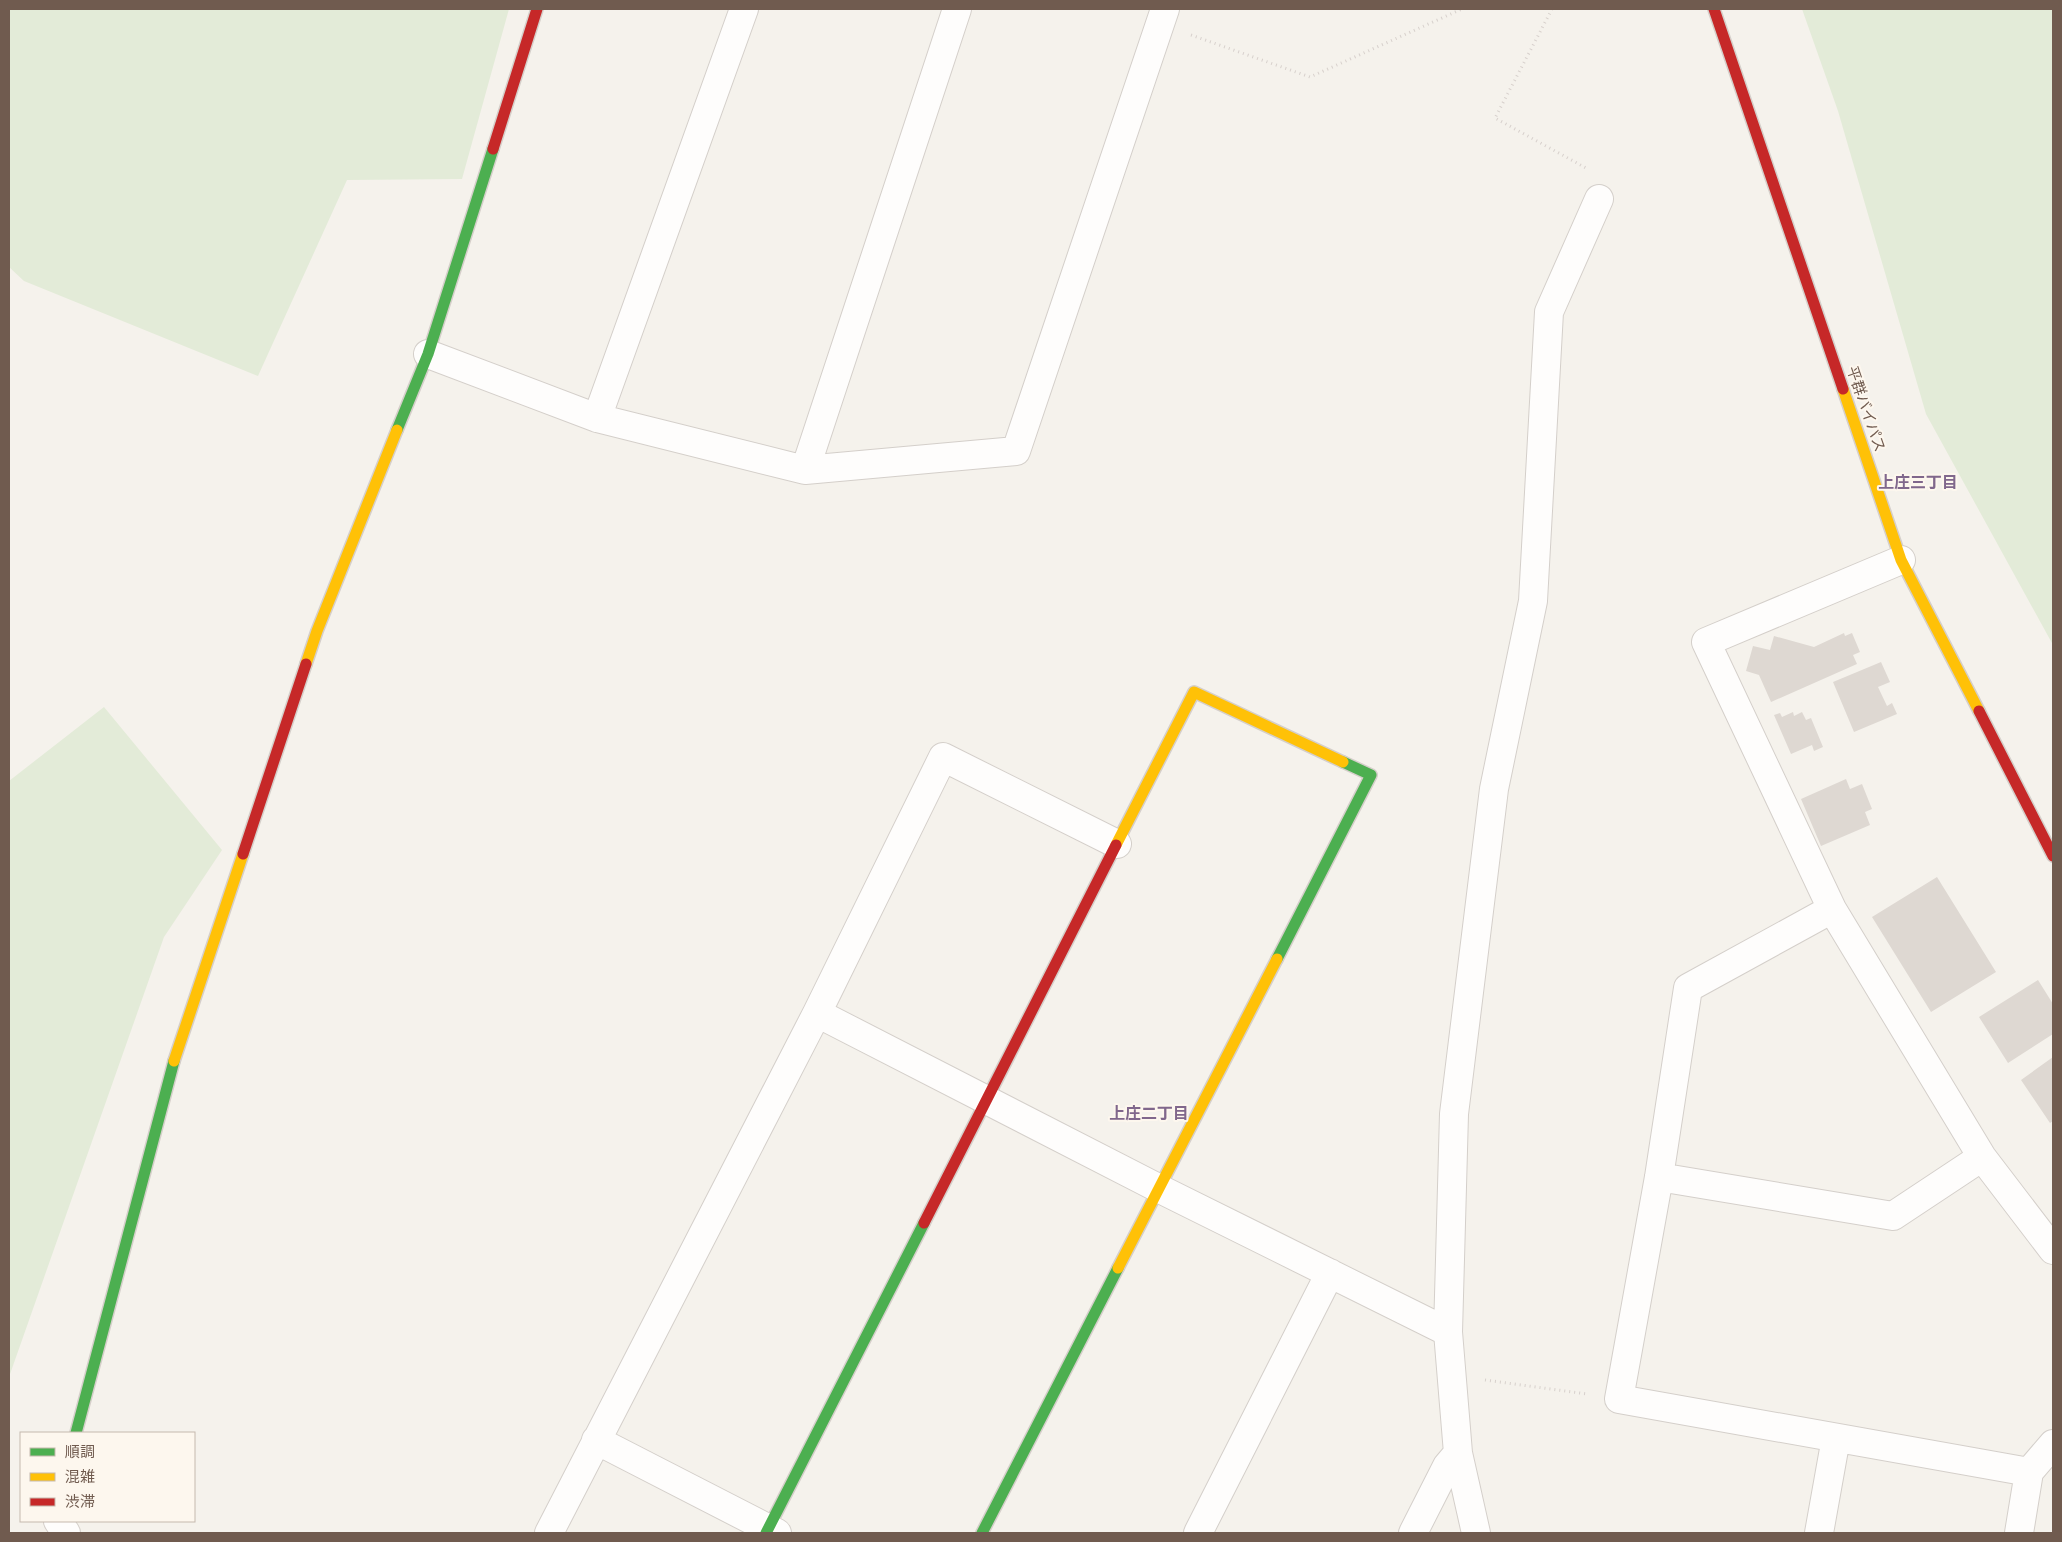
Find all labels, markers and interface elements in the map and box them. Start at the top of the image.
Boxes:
street label: 平群バイパス [1841,363,1891,455]
district label: 上庄三丁目 [1878,471,1958,494]
district label: 上庄二丁目 [1109,1102,1189,1125]
legend [20,1432,195,1522]
text: 順調 [65,1441,95,1463]
text: 混雑 [65,1466,95,1488]
text: 渋滞 [65,1491,95,1513]

